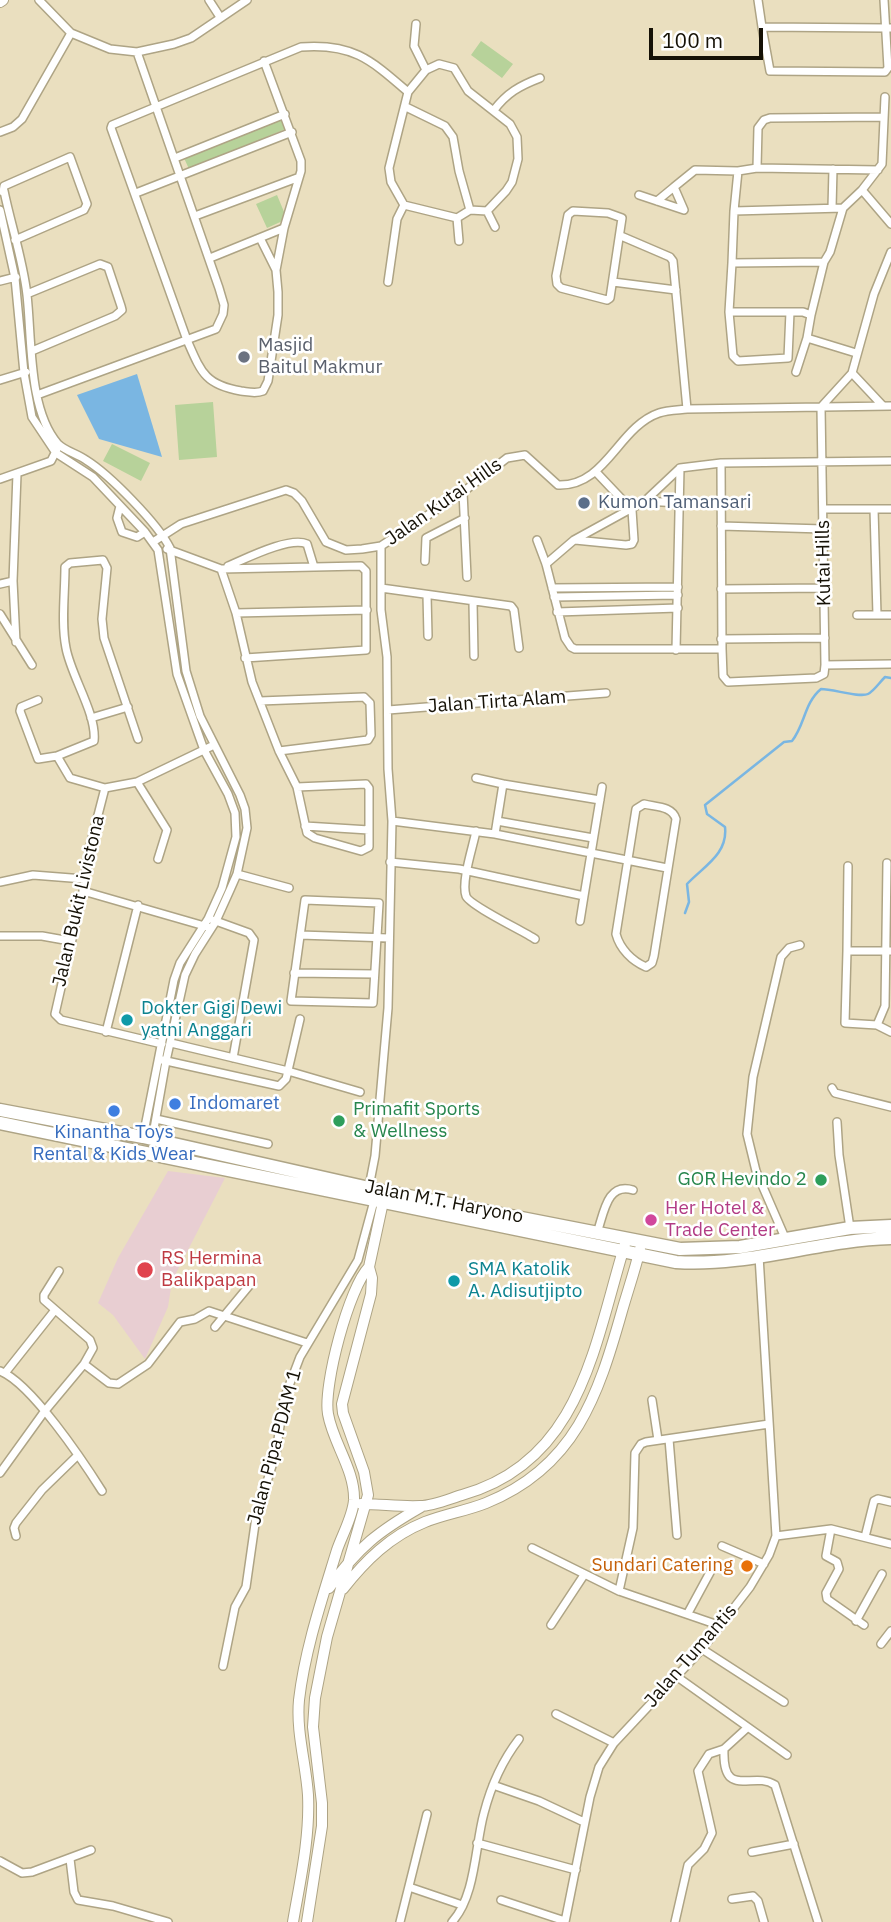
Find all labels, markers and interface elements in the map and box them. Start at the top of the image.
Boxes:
scale bar [653,14,767,58]
text: 100 m [662,26,723,54]
place label: Masjid Baitul Makmur [258,335,382,379]
marker: Masjid Baitul Makmur [236,349,252,365]
street label: Jalan Kutai Hills [381,453,507,551]
place label: Kumon Tamansari [598,492,751,514]
marker: Kumon Tamansari [576,495,592,511]
street label: Kutai Hills [812,520,836,606]
street label: Jalan Tirta Alam [427,686,567,718]
street label: Jalan Bukit Livistona [48,813,110,989]
place label: Dokter Gigi Dewi yatni Anggari [141,998,282,1042]
marker: Dokter Gigi Dewi yatni Anggari [119,1012,135,1028]
place label: Indomaret [189,1093,280,1115]
marker: Indomaret [167,1096,183,1112]
place label: Primafit Sports & Wellness [353,1099,480,1143]
marker: Kinantha Toys Rental & Kids Wear [106,1103,122,1119]
marker: Primafit Sports & Wellness [331,1113,347,1129]
place label: Kinantha Toys Rental & Kids Wear [33,1122,195,1166]
place label: GOR Hevindo 2 [678,1169,807,1191]
marker: GOR Hevindo 2 [813,1172,829,1188]
street label: Jalan M.T. Haryono [363,1175,525,1229]
place label: Her Hotel & Trade Center [665,1198,775,1242]
marker: Her Hotel & Trade Center [643,1212,659,1228]
place label: RS Hermina Balikpapan [161,1248,262,1292]
place label: SMA Katolik A. Adisutjipto [468,1259,582,1303]
marker: RS Hermina Balikpapan [135,1260,155,1280]
marker: SMA Katolik A. Adisutjipto [446,1273,462,1289]
street label: Jalan Pipa PDAM 1 [243,1367,307,1527]
place label: Sundari Catering [591,1555,733,1577]
marker: Sundari Catering [739,1558,755,1574]
street label: Jalan Tumantis [640,1600,742,1712]

